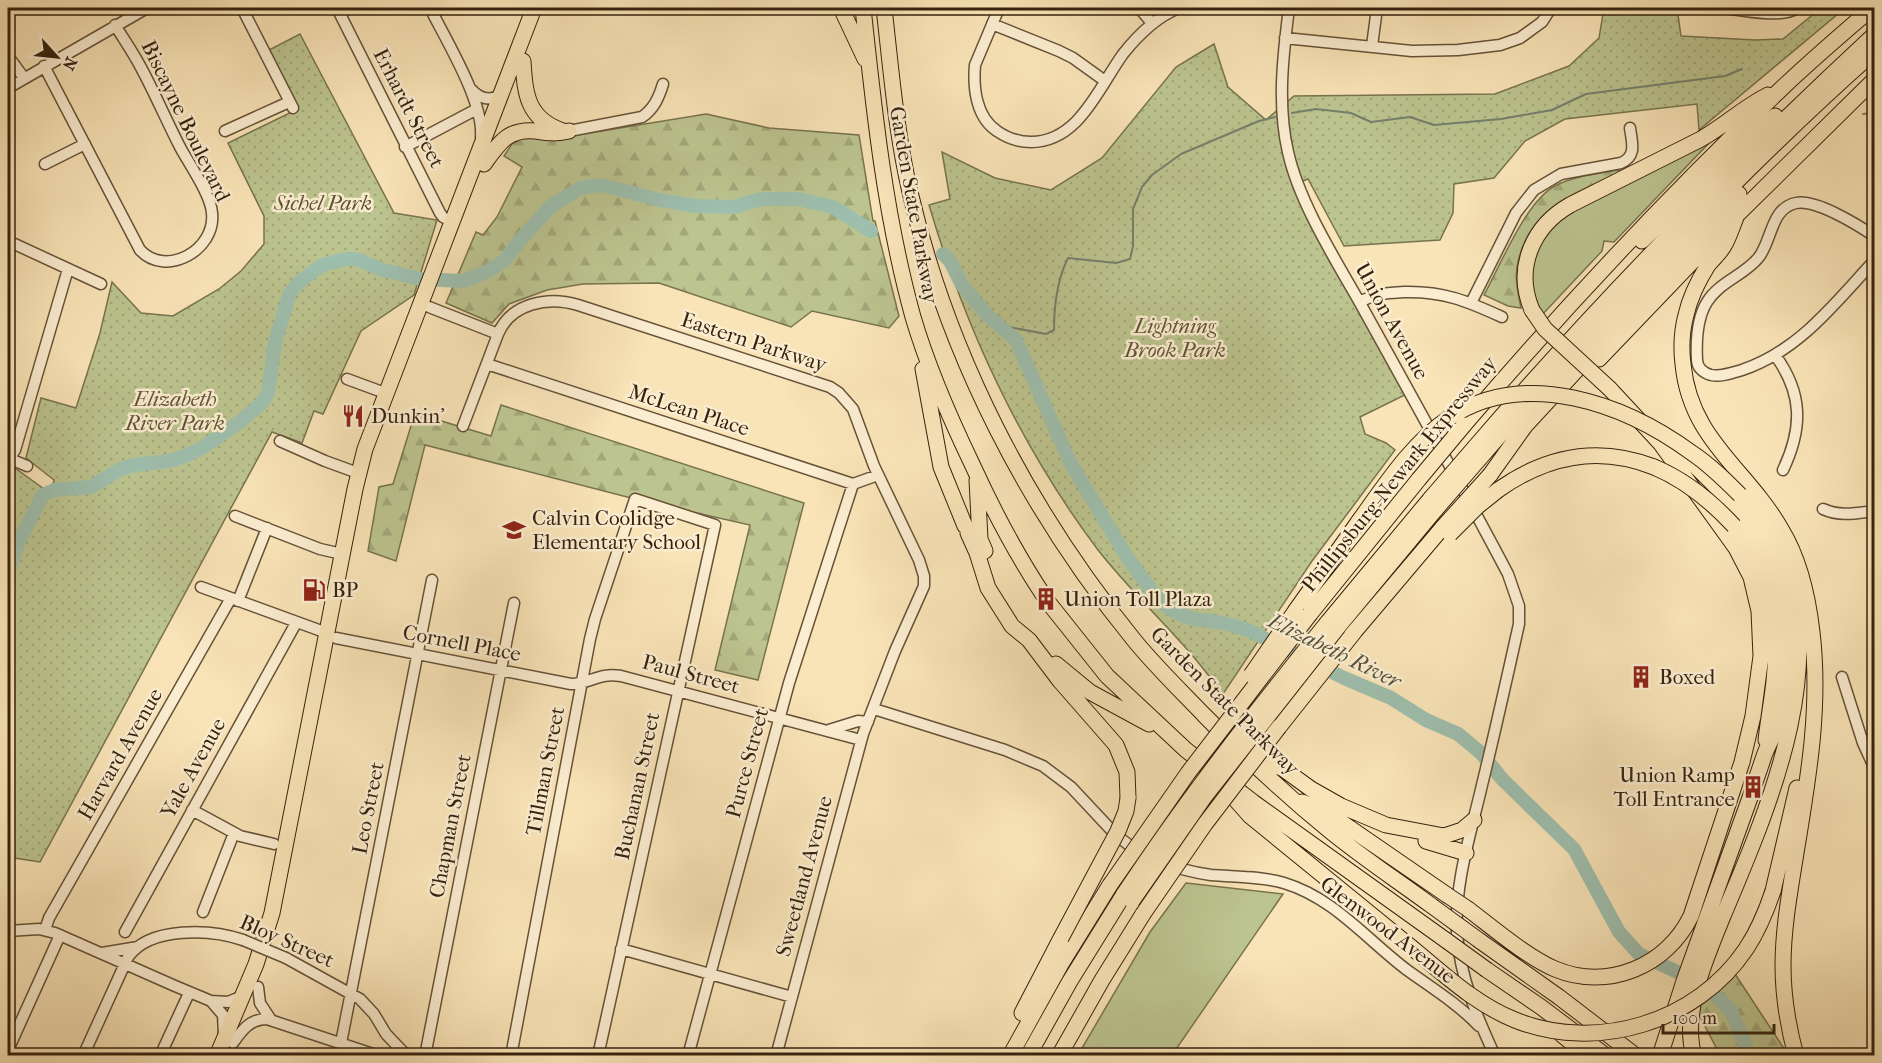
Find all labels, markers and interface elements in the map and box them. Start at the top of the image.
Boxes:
north arrow [27,27,87,87]
street label: Biscayne Boulevard [137,37,236,206]
street label: Erhardt Street [369,44,450,172]
text: N [58,54,81,74]
street label: Garden State Parkway [885,104,943,306]
park label: Sichel Park [273,191,372,215]
street label: Union Avenue [1350,259,1434,383]
street label: Eastern Parkway [678,307,831,377]
park label: Lightning Brook Park [1123,314,1226,362]
street label: Phillipsburg-Newark Expressway [1296,351,1502,597]
street label: McLean Place [626,379,752,441]
park label: Elizabeth River Park [123,387,225,435]
restaurant icon: Dunkin' [340,403,366,429]
place label: Dunkin' [371,404,445,428]
place label: Calvin Coolidge Elementary School [532,506,701,554]
school or university icon: Calvin Coolidge Elementary School [501,517,527,543]
fuel station icon: BP [301,577,327,603]
place label: BP [332,578,359,602]
building icon: Union Toll Plaza [1033,586,1059,612]
place label: Union Toll Plaza [1064,587,1212,611]
water label: Elizabeth River [1262,607,1407,695]
street label: Cornell Place [401,620,523,666]
street label: Garden State Parkway [1146,622,1305,781]
street label: Paul Street [640,650,743,699]
building icon: Boxed [1628,664,1654,690]
place label: Boxed [1659,665,1716,689]
street label: Harvard Avenue [73,684,167,824]
street label: Tillman Street [521,704,569,838]
street label: Purce Street [721,705,773,821]
street label: Buchanan Street [610,710,664,862]
street label: Yale Avenue [155,714,230,823]
street label: Chapman Street [424,751,476,900]
street label: Leo Street [347,759,389,856]
place label: Union Ramp Toll Entrance [1613,763,1735,811]
building icon: Union Ramp Toll Entrance [1740,774,1766,800]
street label: Sweetland Avenue [771,793,837,959]
street label: Glenwood Avenue [1316,871,1460,989]
street label: Bloy Street [236,910,338,973]
scale bar [1663,997,1774,1035]
text: 100 m [1672,1008,1717,1029]

